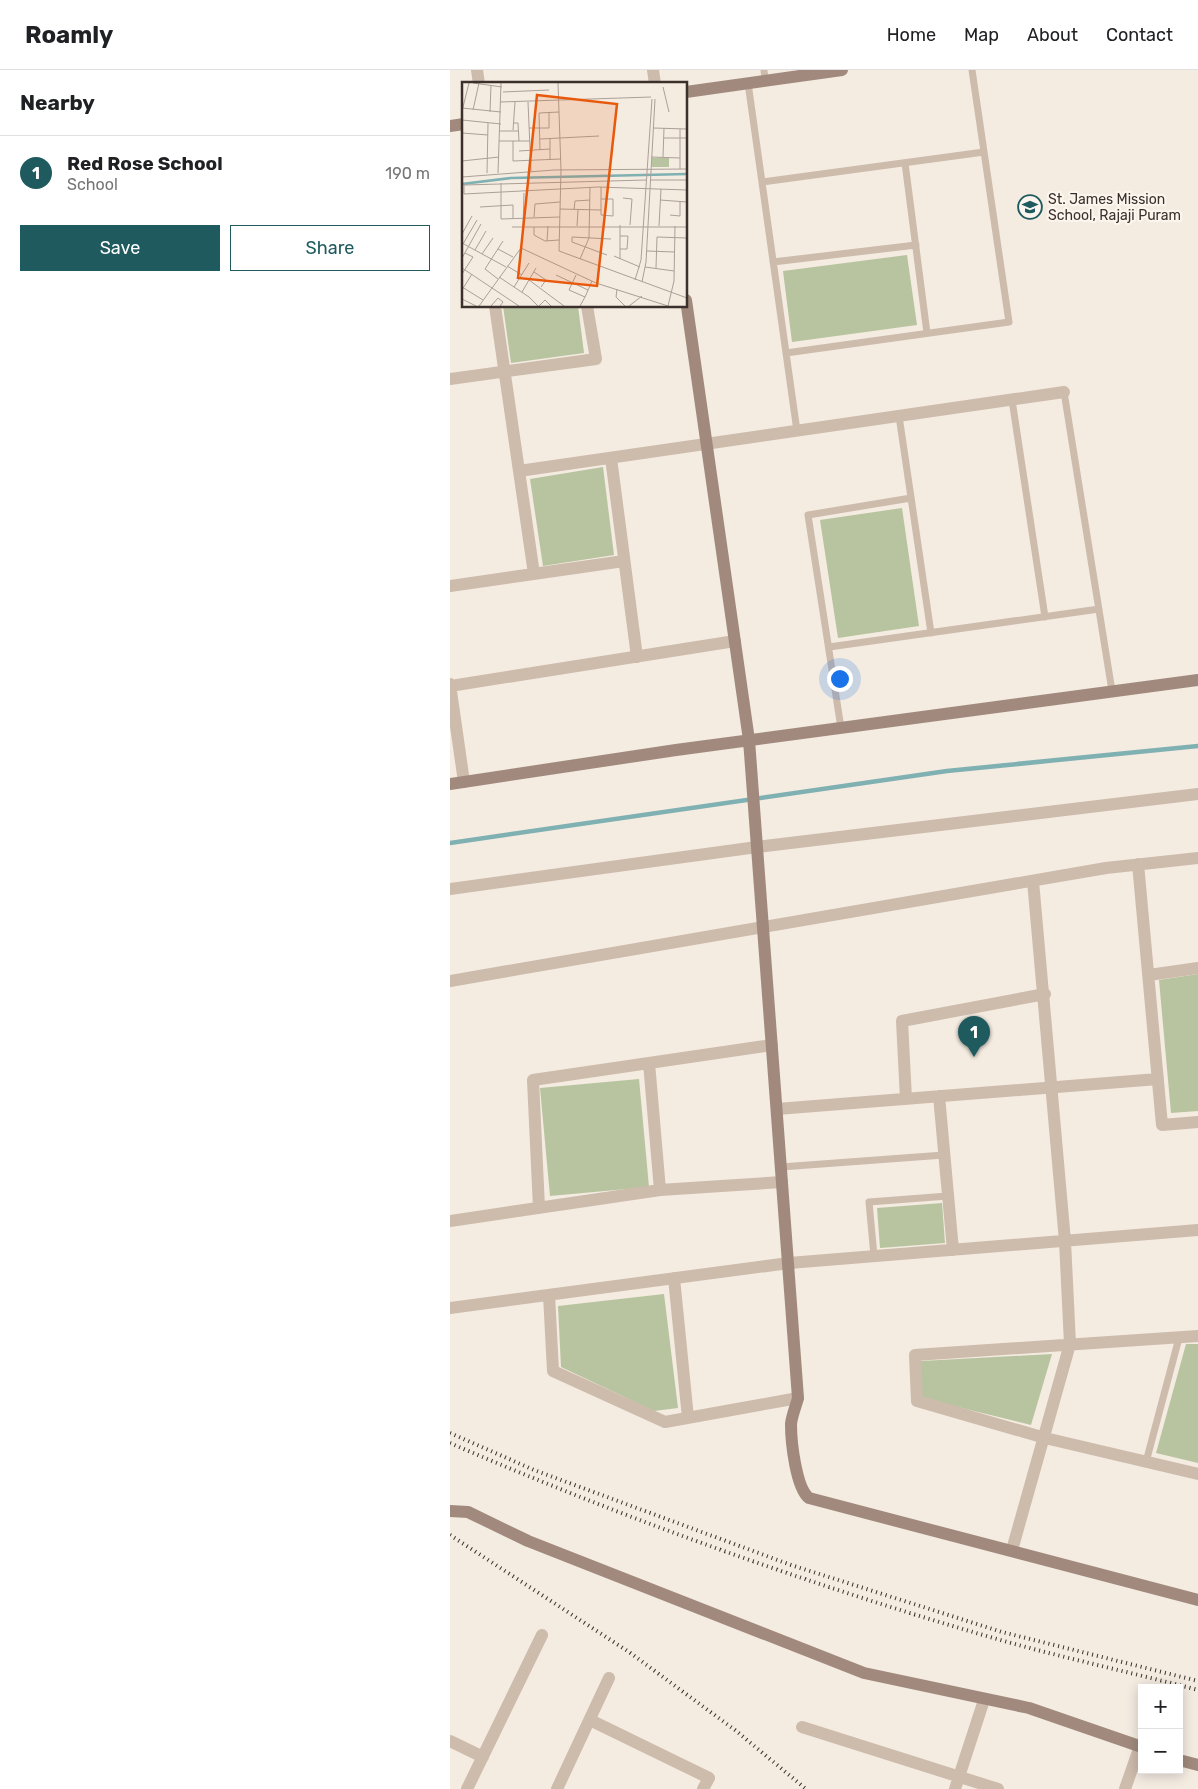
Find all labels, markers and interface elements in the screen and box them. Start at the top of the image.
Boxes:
text: Roamly [25,21,113,49]
text: Home [887,24,936,46]
text: Map [964,24,999,46]
text: About [1027,24,1078,46]
text: Contact [1106,24,1173,46]
inset map [462,82,688,308]
text: Nearby [20,90,95,115]
text: Red Rose School [67,152,223,175]
text: 1 [32,164,40,183]
text: 190 m [385,164,430,183]
text: School [67,175,118,194]
place label: St. James Mission School, Rajaji Puram [1048,191,1181,224]
school or university icon: St. James Mission School, Rajaji Puram [1017,194,1043,220]
button: Save [20,225,220,271]
button: Share [230,225,430,271]
your location [827,666,853,692]
pin: 1 [958,1016,990,1057]
map controls [1138,1684,1183,1774]
button: + [1138,1684,1183,1729]
button: − [1138,1729,1183,1774]

